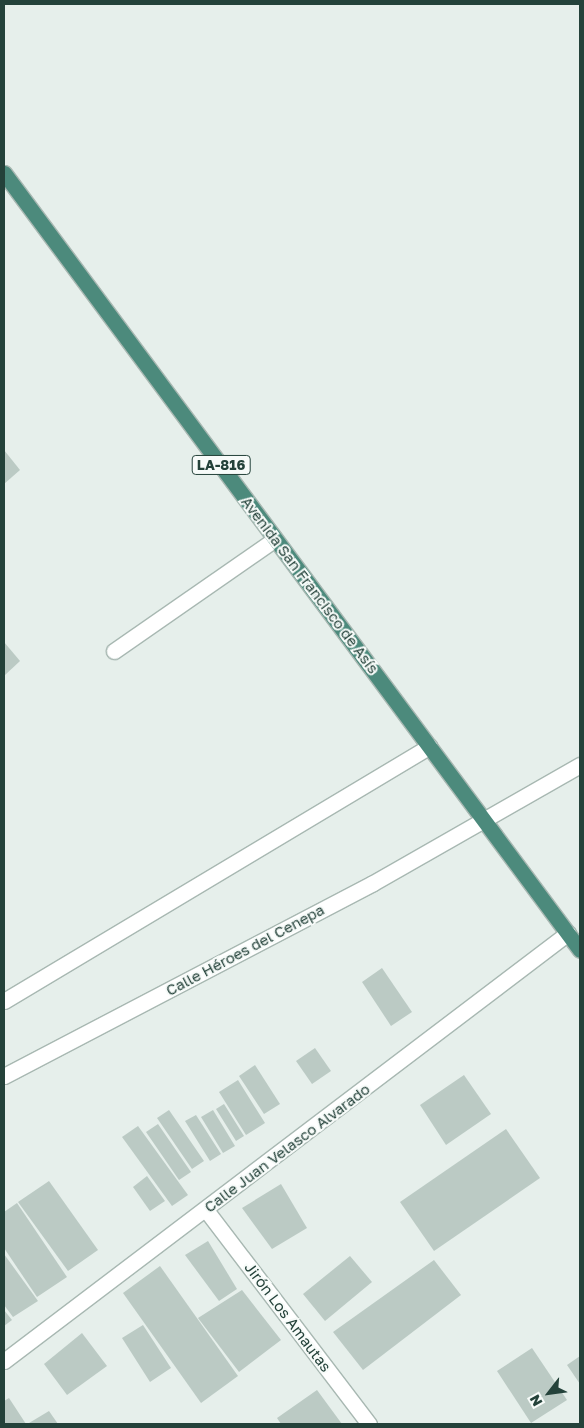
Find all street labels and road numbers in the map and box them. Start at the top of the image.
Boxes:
road number: LA-816 [191,454,251,476]
street label: Avenida San Francisco de Asís [238,493,382,677]
street label: Calle Héroes del Cenepa [163,901,327,999]
street label: Calle Juan Velasco Alvarado [201,1080,373,1216]
street label: Jirón Los Amautas [241,1259,335,1375]

